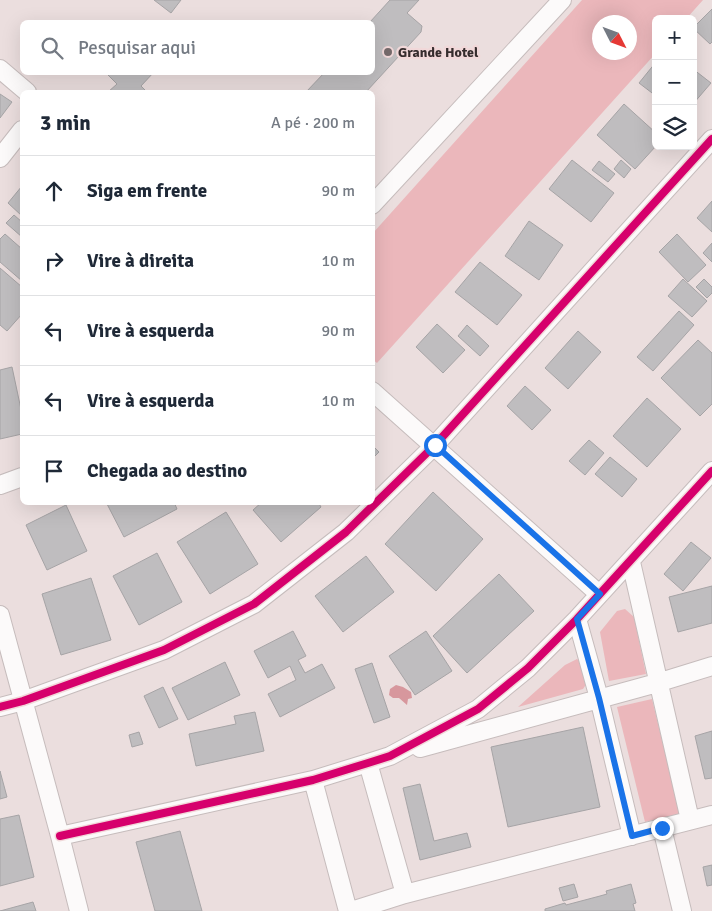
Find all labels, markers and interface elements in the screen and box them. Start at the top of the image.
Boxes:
north arrow [592,15,637,60]
map controls [652,15,697,150]
button: + [652,15,697,60]
search box [20,20,375,75]
icon: search [38,34,66,62]
text: Pesquisar aqui [78,36,196,60]
place label: Grande Hotel [398,44,479,61]
marker: Grande Hotel [382,46,394,58]
button: − [652,60,697,105]
button: layers [652,105,697,150]
text: 3 min [40,110,91,136]
text: A pé · 200 m [271,113,355,133]
icon: ahead [40,177,68,205]
text: Siga em frente [87,179,207,203]
text: 90 m [321,181,355,201]
icon: right [40,247,68,275]
text: Vire à direita [87,249,194,273]
text: 10 m [321,251,355,271]
icon: left [40,317,68,345]
text: Vire à esquerda [87,319,214,343]
text: 90 m [321,321,355,341]
icon: left [40,387,68,415]
text: Vire à esquerda [87,389,214,413]
text: 10 m [321,391,355,411]
route start [424,434,447,457]
icon: arrive [40,457,68,485]
text: Chegada ao destino [87,459,247,483]
route end [651,817,674,840]

